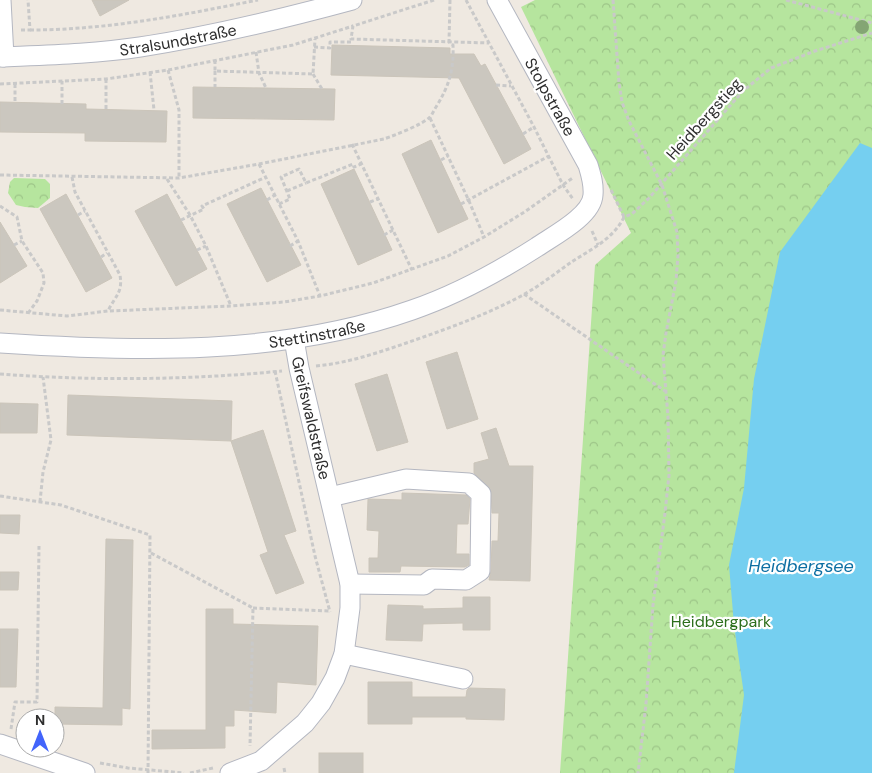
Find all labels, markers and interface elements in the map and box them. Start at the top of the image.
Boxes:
street label: Stralsundstraße [118,19,238,60]
street label: Stolpstraße [520,54,580,140]
street label: Heidbergstieg [662,74,746,164]
street label: Stettinstraße [267,314,367,353]
street label: Greifswaldstraße [287,354,335,482]
water label: Heidbergsee [748,554,854,578]
park label: Heidbergpark [671,611,771,632]
north arrow [15,708,65,758]
text: N [35,711,45,729]

